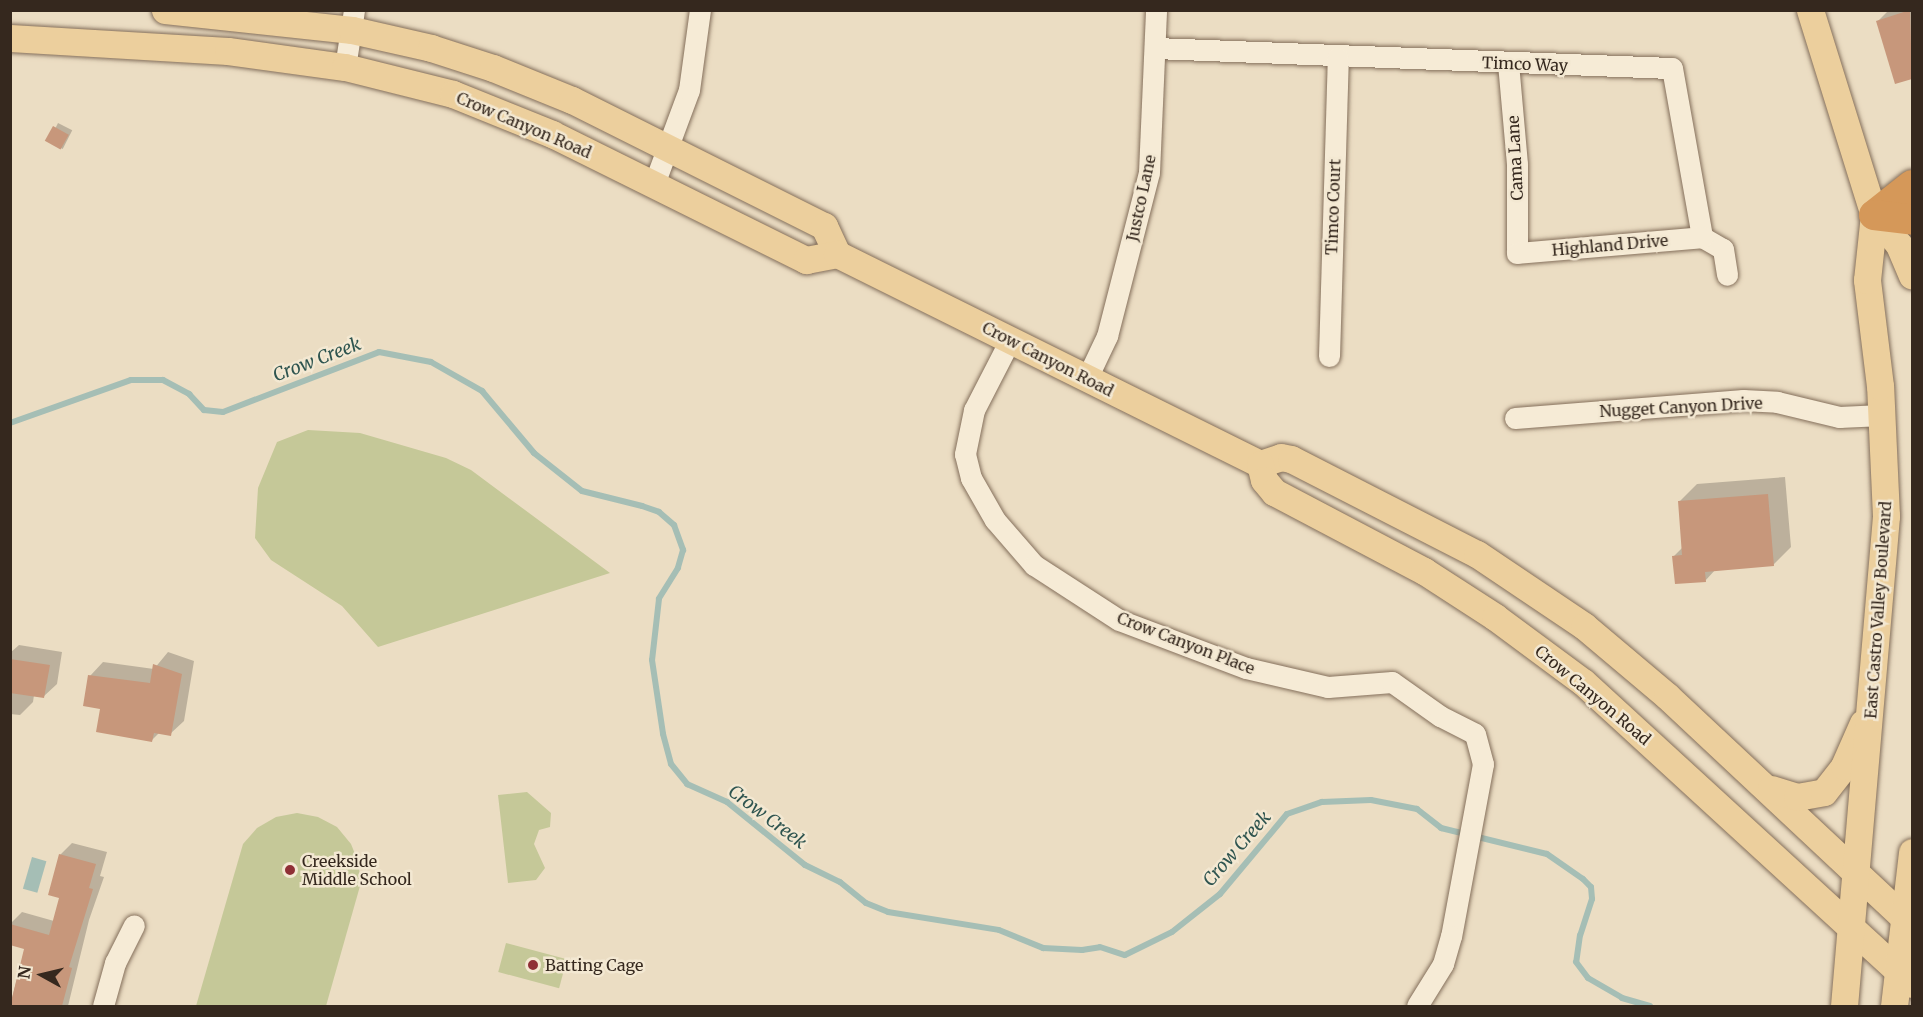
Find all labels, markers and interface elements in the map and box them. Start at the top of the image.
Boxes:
street label: Timco Way [1482,53,1568,75]
street label: Crow Canyon Road [454,88,594,162]
street label: Cama Lane [1503,115,1527,201]
street label: Justco Lane [1122,153,1160,243]
street label: Timco Court [1322,159,1344,255]
street label: Highland Drive [1551,230,1669,260]
street label: Crow Canyon Road [979,318,1117,400]
water label: Crow Creek [270,333,364,387]
street label: Nugget Canyon Drive [1599,393,1763,421]
street label: East Castro Valley Boulevard [1861,501,1895,719]
street label: Crow Canyon Place [1114,608,1258,678]
street label: Crow Canyon Road [1531,641,1655,749]
water label: Crow Creek [724,781,810,853]
water label: Crow Creek [1198,807,1276,891]
place label: Creekside Middle School [302,851,412,889]
marker: Creekside Middle School [283,863,297,877]
north arrow [12,945,72,1005]
place label: Batting Cage [545,955,643,975]
marker: Batting Cage [526,958,540,972]
text: N [13,965,35,980]

